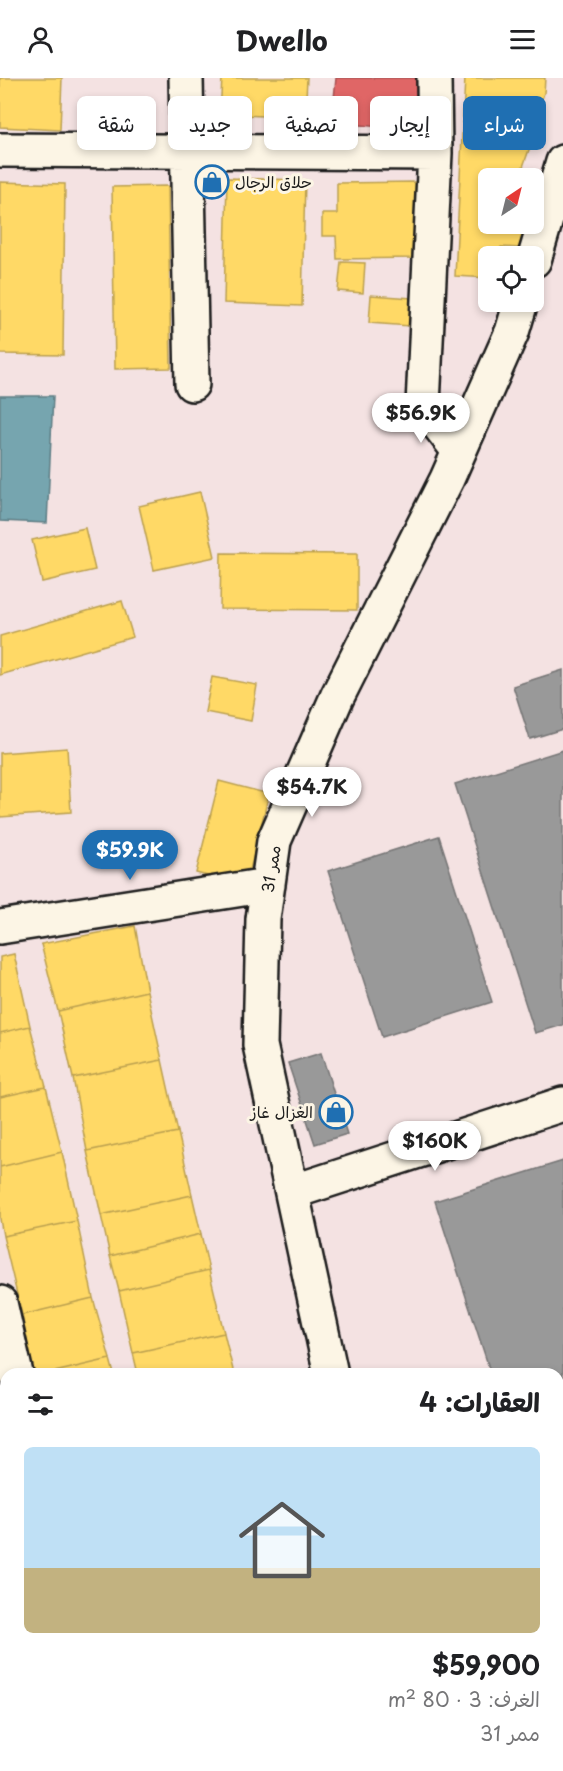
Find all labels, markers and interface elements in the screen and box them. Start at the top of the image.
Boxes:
text: Dwello [235,19,328,60]
icon: person [24,23,57,56]
icon: menu [506,23,539,56]
chip: شقة [77,96,156,150]
chip: جديد [168,96,252,150]
chip: تصفية [264,96,358,150]
chip: إيجار [370,96,451,150]
chip: شراء [463,96,546,150]
shop icon: حلاق الرجال [194,164,230,200]
north arrow [478,168,544,234]
map controls [478,168,544,312]
place label: حلاق الرجال [235,169,312,193]
button: locate [478,246,544,312]
pin: $56.9K [372,393,470,444]
text: $56.9K [386,397,456,427]
pin: $54.7K [263,767,361,818]
text: $54.7K [277,771,347,801]
pin: $59.9K [81,830,179,881]
text: $59.9K [96,834,164,864]
street label: ممر 31 [254,843,286,894]
shop icon: الغزال غاز [318,1094,354,1130]
place label: الغزال غاز [249,1099,313,1123]
pin: $160K [393,1121,477,1172]
text: $160K [402,1125,468,1155]
text: العقارات: 4 [419,1382,540,1421]
icon: filters [24,1388,57,1421]
icon: home [228,1486,336,1594]
text: $59,900 [432,1645,540,1684]
text: الغرف: 3 · 80 m² [388,1684,540,1714]
text: ممر 31 [480,1718,540,1748]

